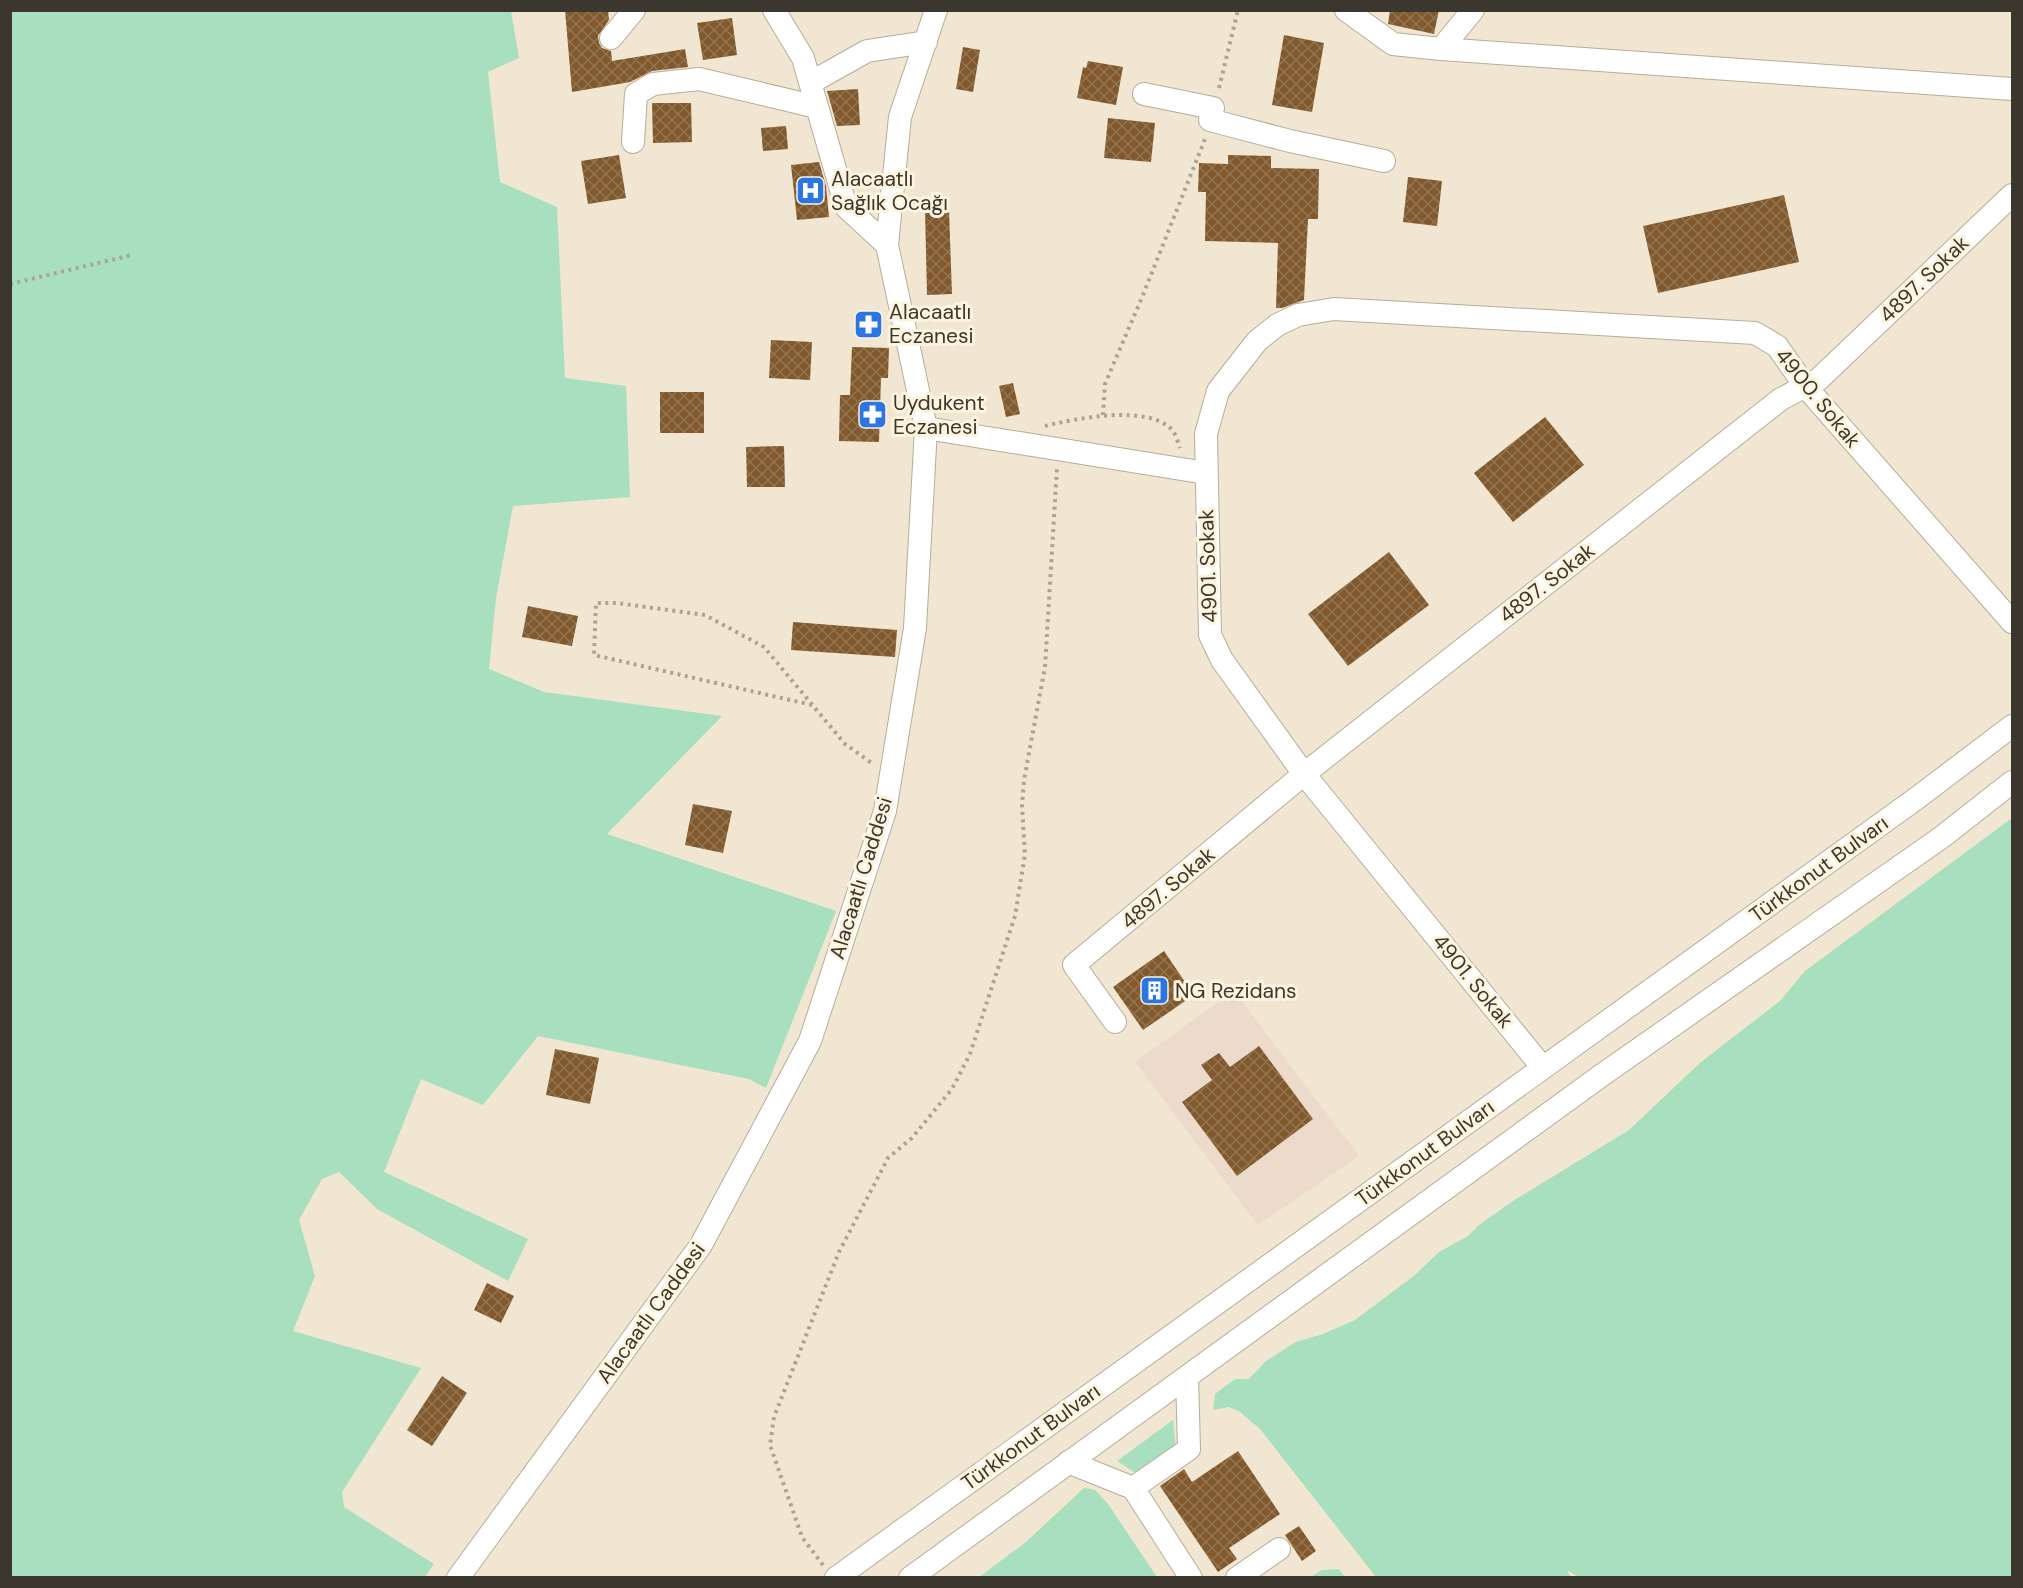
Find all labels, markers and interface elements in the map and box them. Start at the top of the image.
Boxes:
place label: Alacaatlı Sağlık Ocağı [831,165,948,217]
hospital icon: Alacaatlı Sağlık Ocağı [794,175,826,207]
street label: 4897. Sokak [1873,229,1975,329]
place label: Alacaatlı Eczanesi [889,298,973,350]
pharmacy icon: Alacaatlı Eczanesi [852,308,884,340]
street label: 4900. Sokak [1769,342,1867,454]
place label: Uydukent Eczanesi [893,389,985,441]
pharmacy icon: Uydukent Eczanesi [856,399,888,431]
street label: 4901. Sokak [1192,508,1224,623]
street label: 4897. Sokak [1493,537,1601,629]
street label: Alacaatlı Caddesi [823,794,899,962]
street label: Türkkonut Bulvarı [1744,809,1894,929]
street label: 4897. Sokak [1115,840,1221,935]
street label: 4901. Sokak [1426,928,1520,1034]
building icon: NG Rezidans [1138,975,1170,1007]
place label: NG Rezidans [1175,977,1297,1005]
street label: Türkkonut Bulvarı [1350,1093,1500,1213]
street label: Alacaatlı Caddesi [590,1237,712,1389]
street label: Türkkonut Bulvarı [956,1377,1106,1497]

